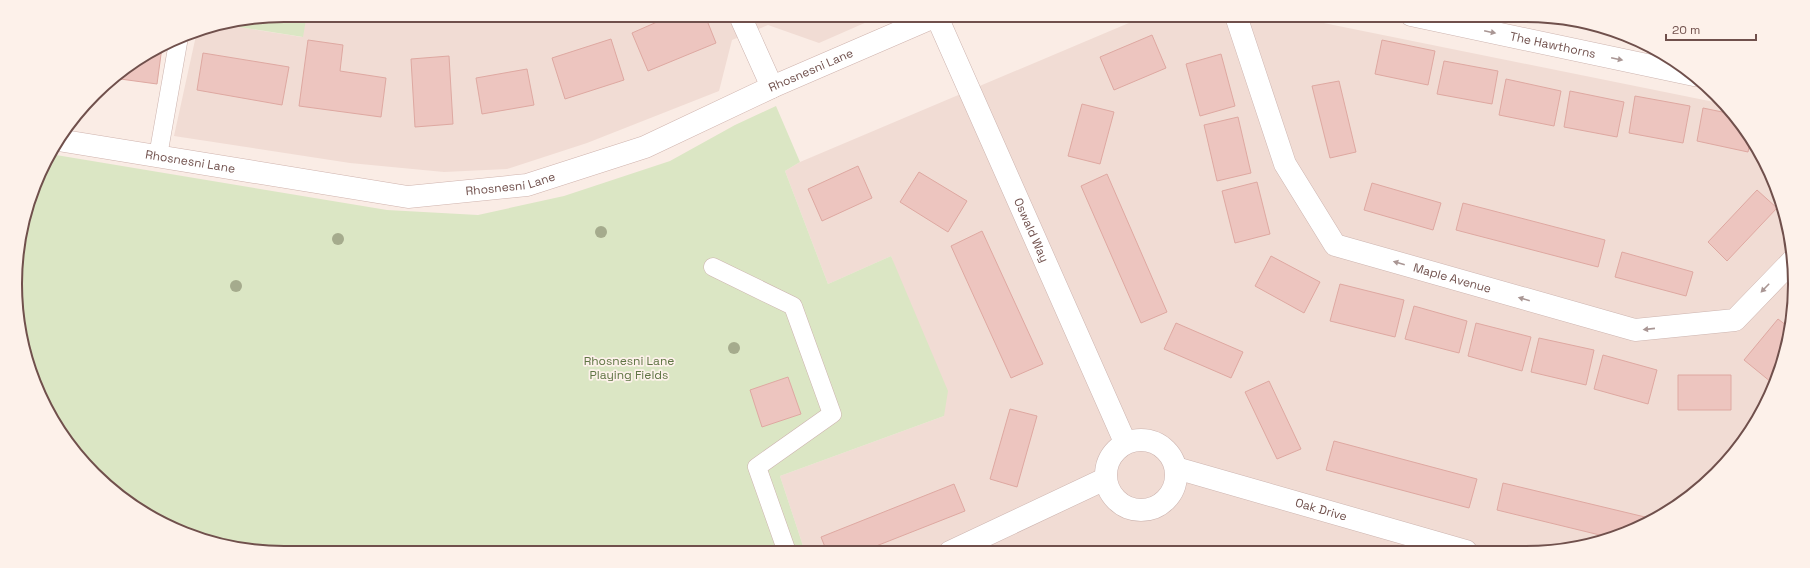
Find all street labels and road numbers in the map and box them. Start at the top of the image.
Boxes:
street label: The Hawthorns [1508,28,1597,62]
street label: Rhosnesni Lane [766,45,856,96]
street label: Rhosnesni Lane [144,146,236,177]
street label: Rhosnesni Lane [465,168,557,199]
street label: Oswald Way [1010,195,1053,265]
street label: Maple Avenue [1411,260,1493,297]
street label: Oak Drive [1293,495,1349,525]

